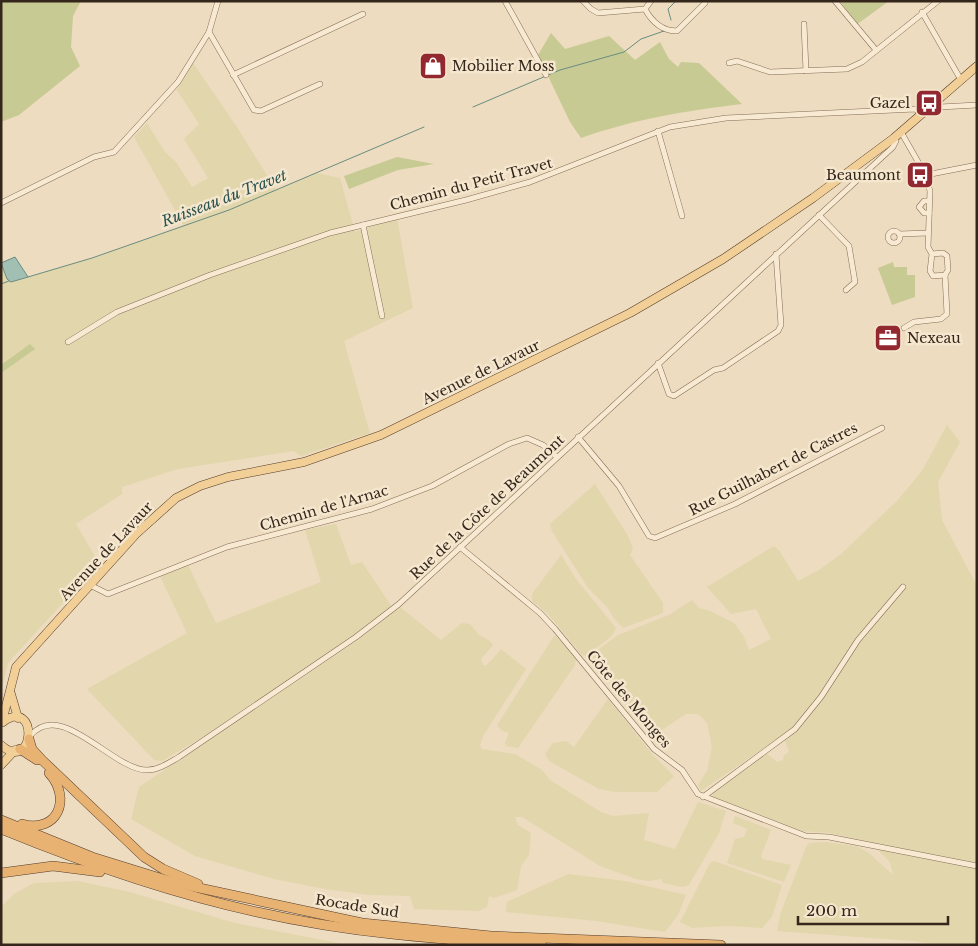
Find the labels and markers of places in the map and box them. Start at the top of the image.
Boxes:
shop icon: Mobilier Moss [418,51,448,81]
place label: Mobilier Moss [452,57,554,75]
bus stop icon: Gazel [914,88,944,118]
place label: Gazel [870,94,910,112]
bus stop icon: Beaumont [905,160,935,190]
place label: Beaumont [826,166,902,184]
office icon: Nexeau [873,323,903,353]
place label: Nexeau [907,329,961,347]

